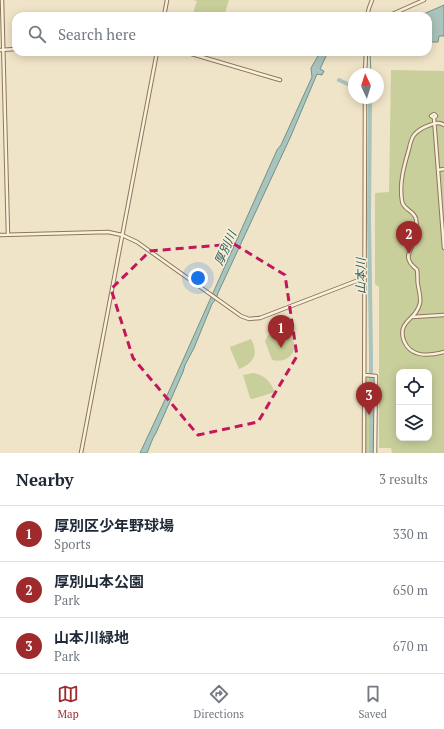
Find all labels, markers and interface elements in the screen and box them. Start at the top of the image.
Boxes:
search box [12,12,432,56]
icon: search [26,23,48,45]
text: Search here [58,24,136,44]
north arrow [348,68,384,104]
pin: 2 [396,221,422,254]
water label: 厚別川 [211,227,240,268]
water label: 山本川 [353,256,368,294]
your location [188,268,208,288]
pin: 1 [268,315,294,348]
map controls [396,369,432,441]
button: locate [396,369,432,405]
pin: 3 [356,382,382,415]
button: layers [396,405,432,441]
text: Nearby [16,468,74,491]
text: 3 results [379,470,428,488]
text: 厚別区少年野球場 [54,515,174,535]
text: 1 [25,525,33,543]
text: 330 m [393,525,428,543]
text: Sports [54,535,91,553]
text: 厚別山本公園 [54,571,144,591]
text: 2 [25,581,33,599]
text: 650 m [393,581,428,599]
text: Park [54,591,80,609]
text: 山本川緑地 [54,627,129,647]
text: 3 [25,637,33,655]
text: 670 m [393,637,428,655]
text: Park [54,647,80,665]
tab: Map [57,683,79,721]
tab: Directions [193,683,244,721]
tab: Saved [358,683,387,721]

